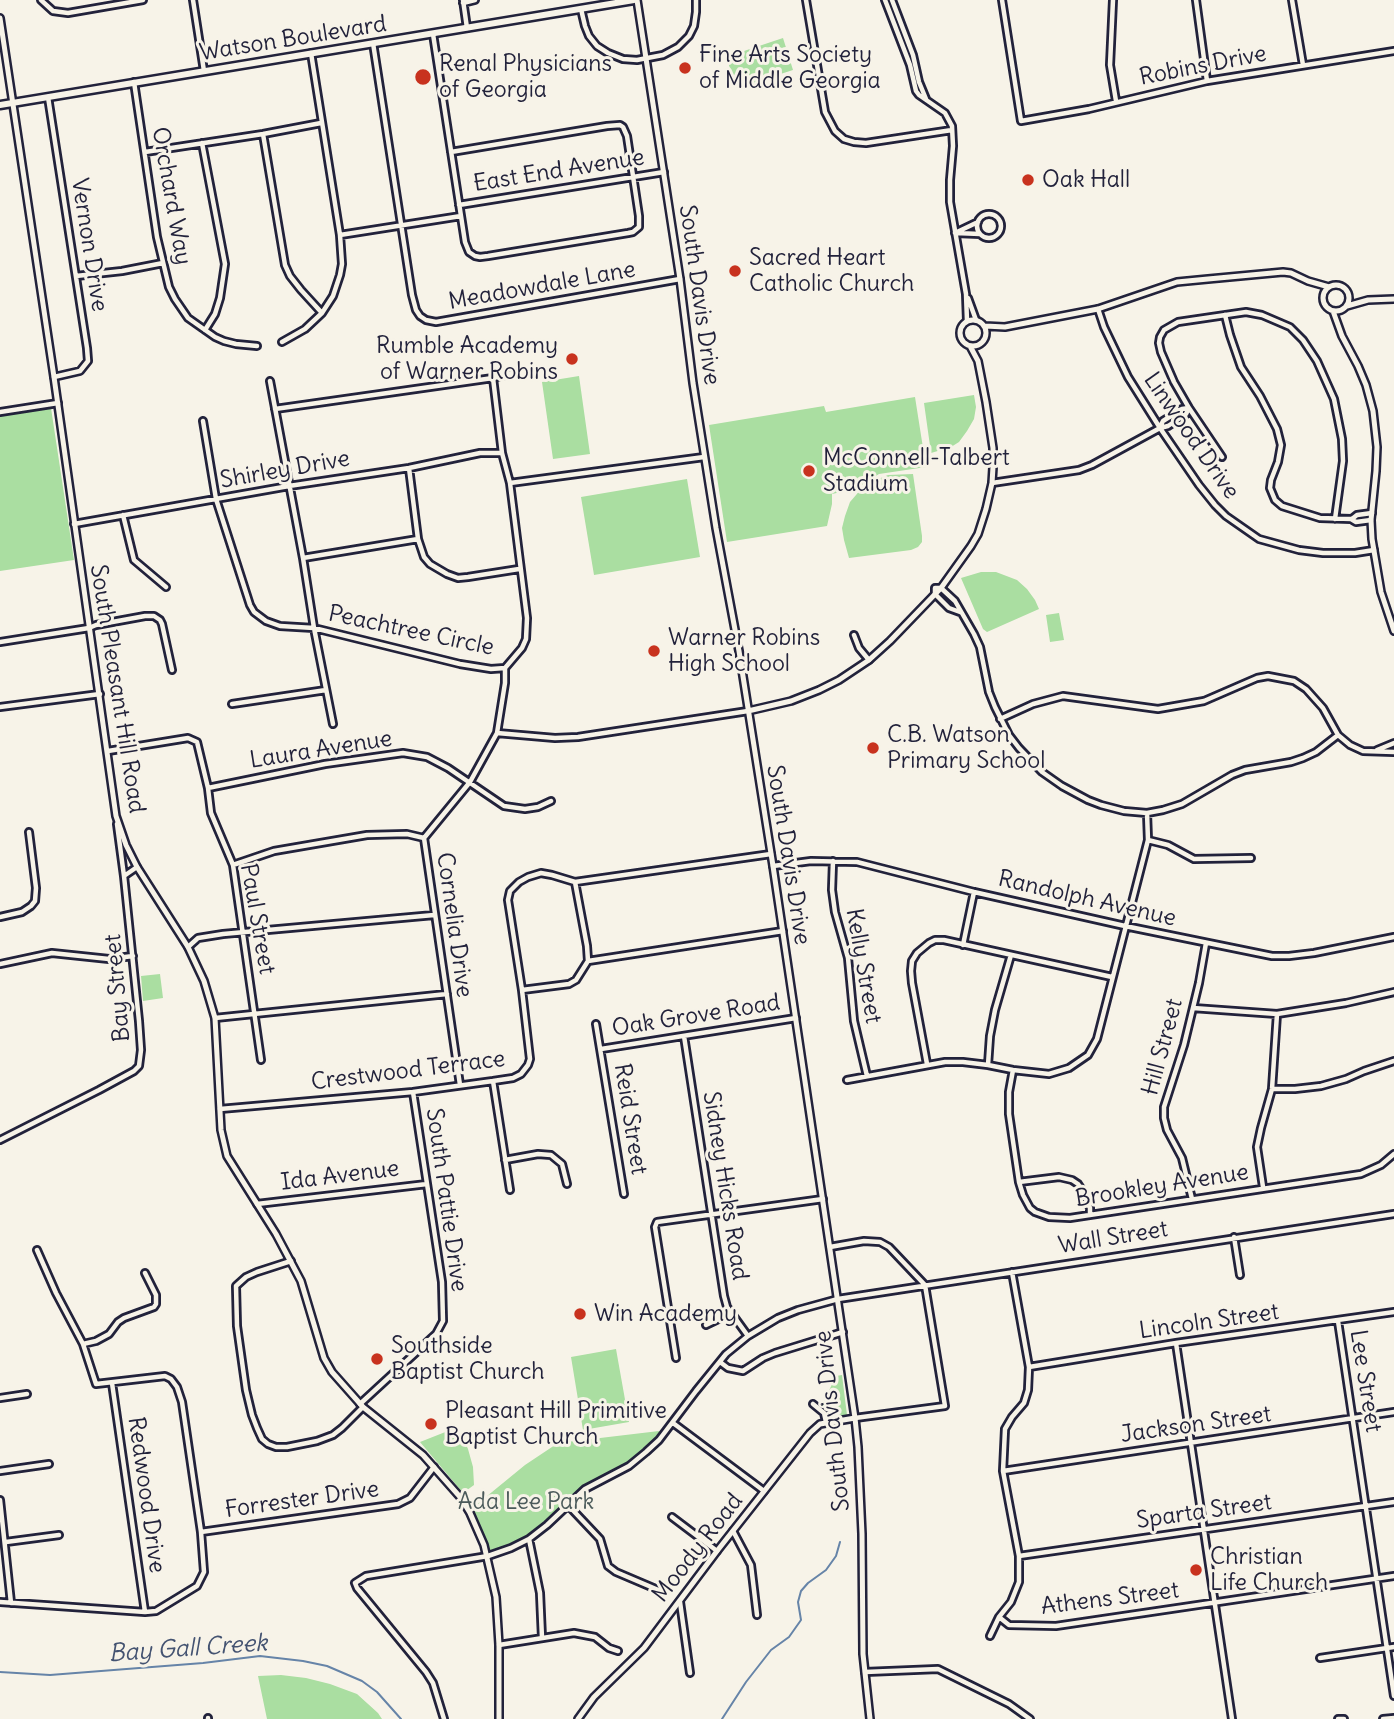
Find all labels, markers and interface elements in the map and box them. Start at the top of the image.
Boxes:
street label: Watson Boulevard [197,11,389,67]
street label: Robins Drive [1137,40,1269,92]
place label: Fine Arts Society of Middle Georgia [699,41,881,95]
place label: Renal Physicians of Georgia [439,50,612,104]
marker: Fine Arts Society of Middle Georgia [677,60,693,76]
marker: Renal Physicians of Georgia [413,67,433,87]
street label: Orchard Way [145,125,197,267]
street label: East End Avenue [472,144,646,198]
place label: Oak Hall [1042,166,1130,194]
marker: Oak Hall [1020,172,1036,188]
street label: Vernon Drive [65,176,113,314]
street label: South Davis Drive [673,203,725,387]
place label: Sacred Heart Catholic Church [749,244,914,298]
street label: Meadowdale Lane [446,256,638,316]
marker: Sacred Heart Catholic Church [727,263,743,279]
place label: Rumble Academy of Warner Robins [376,332,558,386]
marker: Rumble Academy of Warner Robins [564,351,580,367]
street label: Linwood Drive [1137,367,1245,505]
place label: McConnell-Talbert Stadium [823,444,1010,498]
street label: Shirley Drive [218,445,352,495]
marker: McConnell-Talbert Stadium [801,463,817,479]
street label: South Pleasant Hill Road [84,563,150,815]
street label: Peachtree Circle [326,600,496,662]
place label: Warner Robins High School [668,624,820,678]
marker: Warner Robins High School [646,643,662,659]
place label: C.B. Watson Primary School [887,721,1045,775]
street label: Laura Avenue [248,725,394,775]
marker: C.B. Watson Primary School [865,740,881,756]
street label: South Davis Drive [760,763,816,947]
street label: Cornelia Drive [430,851,478,999]
street label: Paul Street [234,862,280,976]
street label: Randolph Avenue [995,865,1179,933]
street label: Kelly Street [839,906,887,1026]
street label: Bay Street [100,933,136,1043]
street label: Oak Grove Road [610,989,782,1043]
street label: Hill Street [1137,996,1189,1098]
street label: Crestwood Terrace [309,1045,507,1097]
street label: Reid Street [608,1061,652,1177]
street label: Sidney Hicks Road [696,1090,754,1282]
street label: South Pattie Drive [419,1106,473,1294]
street label: Ida Avenue [279,1155,401,1197]
street label: Brookley Avenue [1073,1159,1251,1213]
street label: Wall Street [1056,1216,1170,1260]
street label: Lincoln Street [1137,1299,1281,1345]
place label: Win Academy [594,1300,737,1328]
marker: Win Academy [572,1306,588,1322]
street label: Lee Street [1343,1328,1387,1434]
street label: South Davis Drive [810,1329,856,1513]
place label: Southside Baptist Church [391,1332,545,1386]
marker: Southside Baptist Church [369,1351,385,1367]
place label: Pleasant Hill Primitive Baptist Church [445,1397,667,1451]
street label: Jackson Street [1119,1401,1273,1449]
street label: Redwood Drive [121,1415,171,1575]
marker: Pleasant Hill Primitive Baptist Church [423,1416,439,1432]
street label: Forrester Drive [223,1476,381,1524]
park label: Ada Lee Park [458,1488,594,1516]
street label: Moody Road [647,1488,749,1608]
street label: Sparta Street [1135,1489,1273,1535]
place label: Christian Life Church [1210,1543,1328,1597]
marker: Christian Life Church [1188,1562,1204,1578]
street label: Athens Street [1040,1577,1180,1621]
water label: Bay Gall Creek [108,1629,268,1669]

